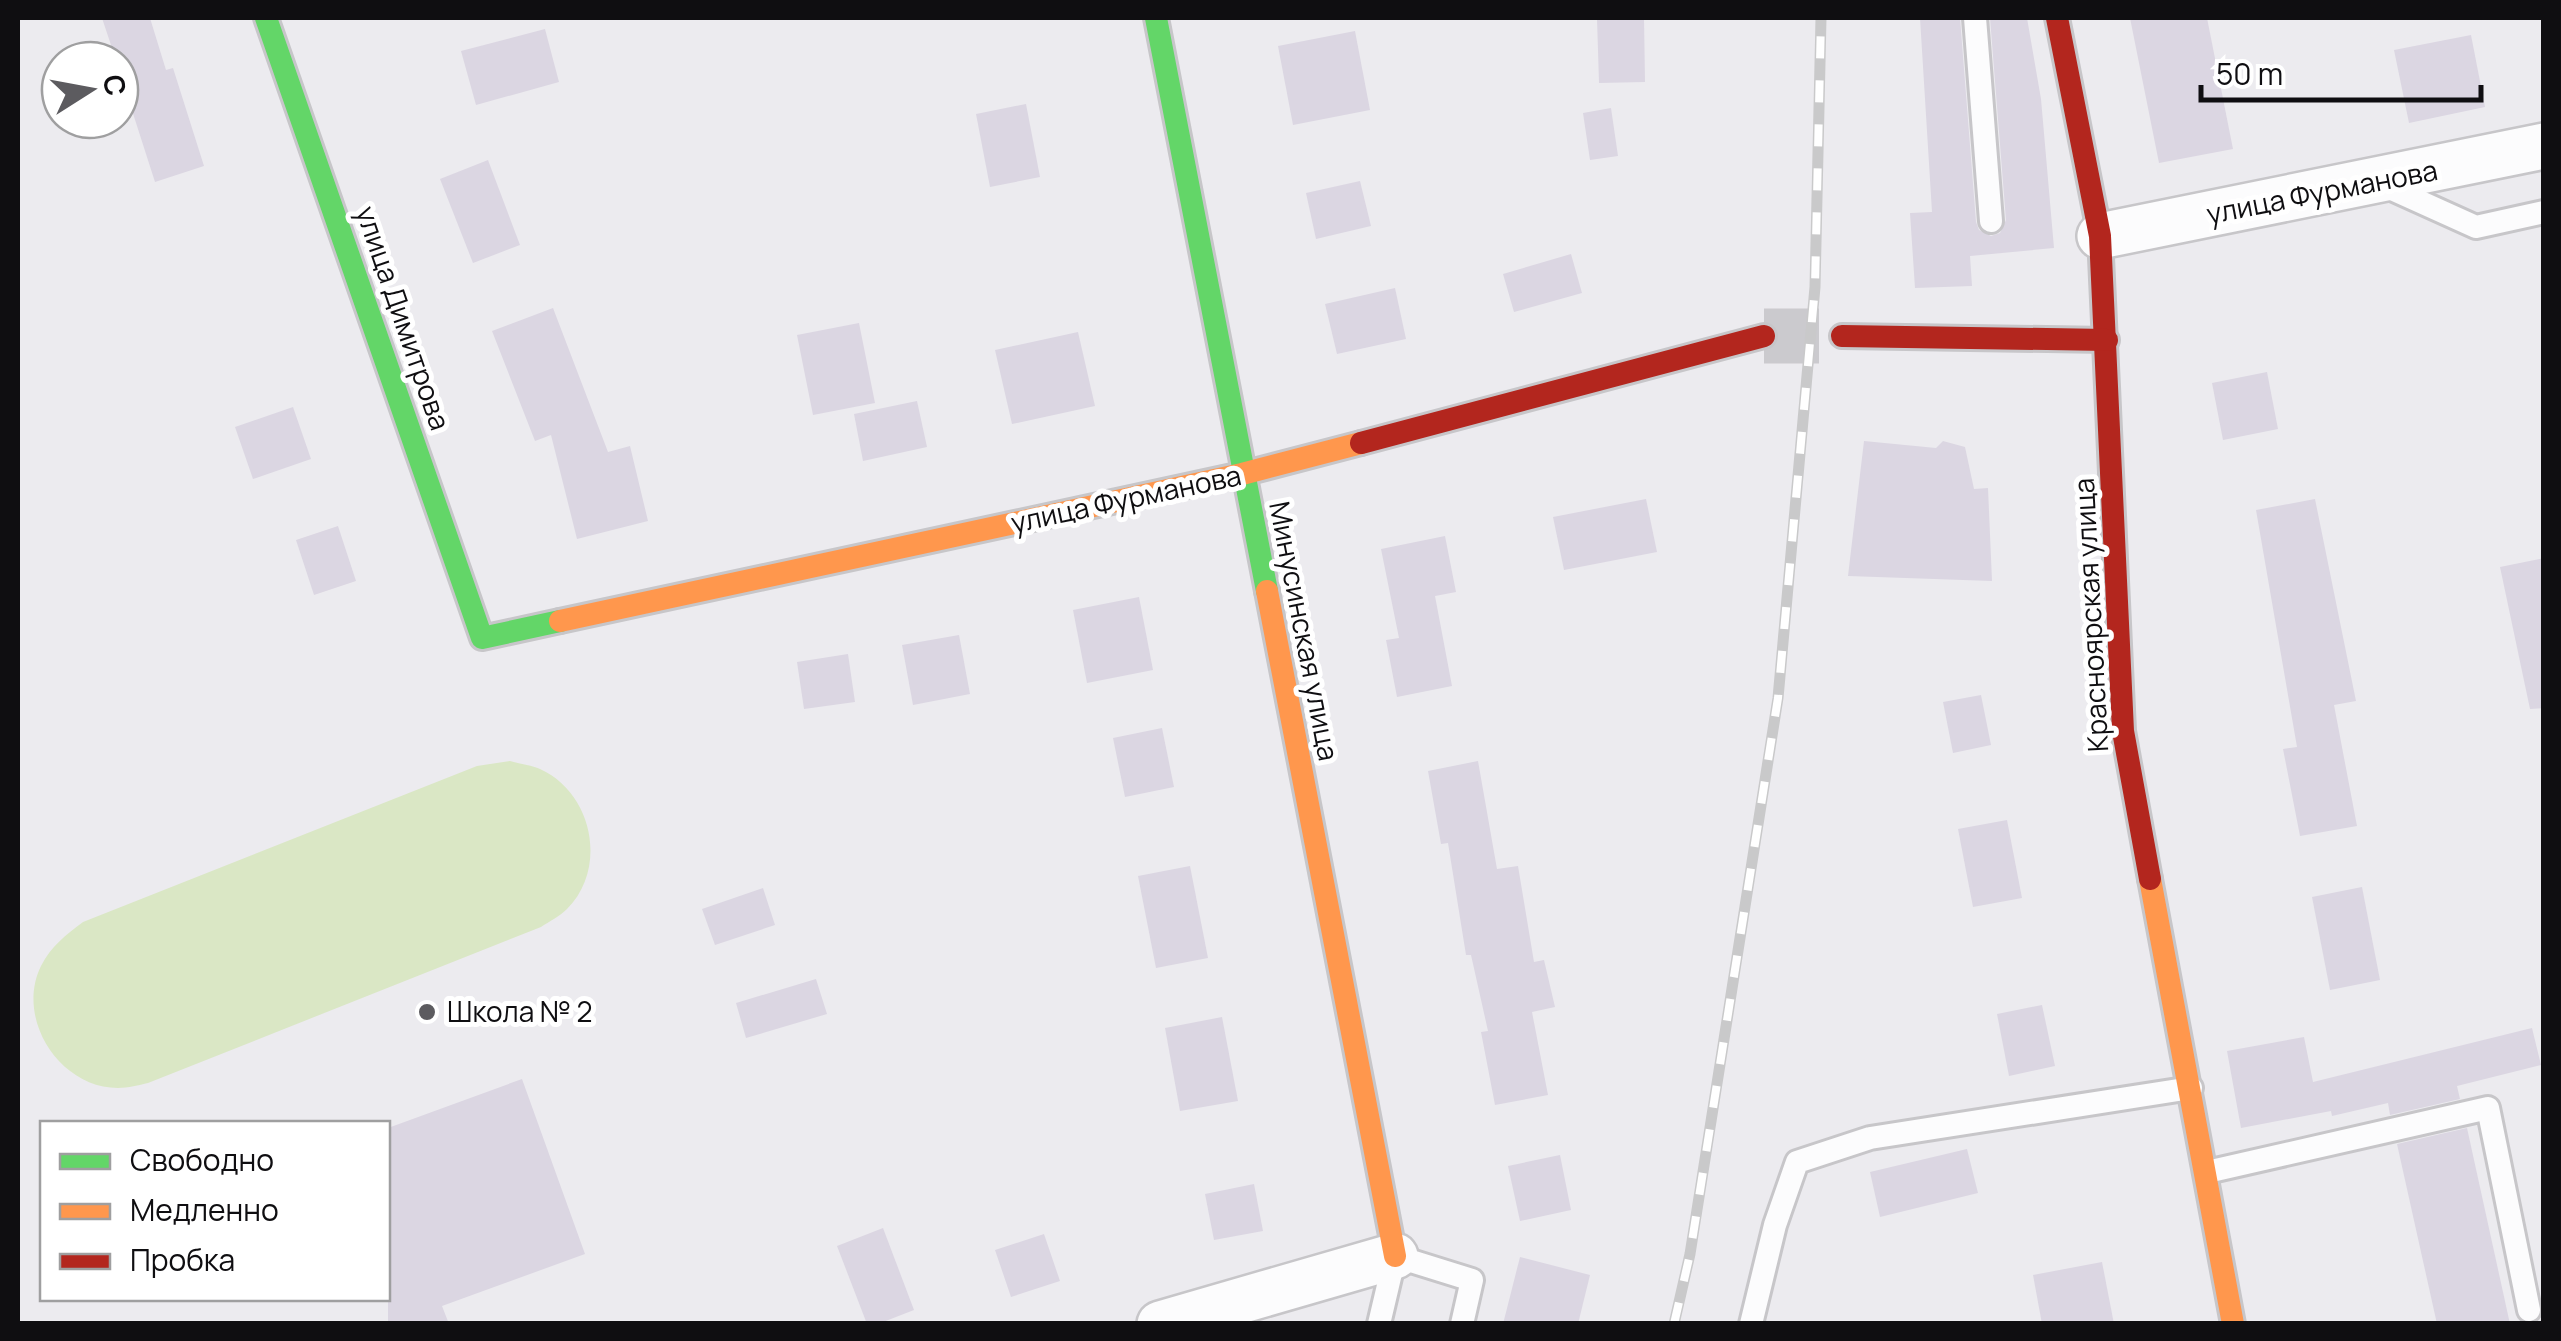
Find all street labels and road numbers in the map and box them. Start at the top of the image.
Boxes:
street label: улица Фурманова [2203,150,2441,232]
street label: улица Димитрова [348,201,460,435]
street label: улица Фурманова [1007,455,1244,541]
street label: Красноярская улица [2064,477,2116,753]
street label: Минусинская улица [1261,498,1349,764]

